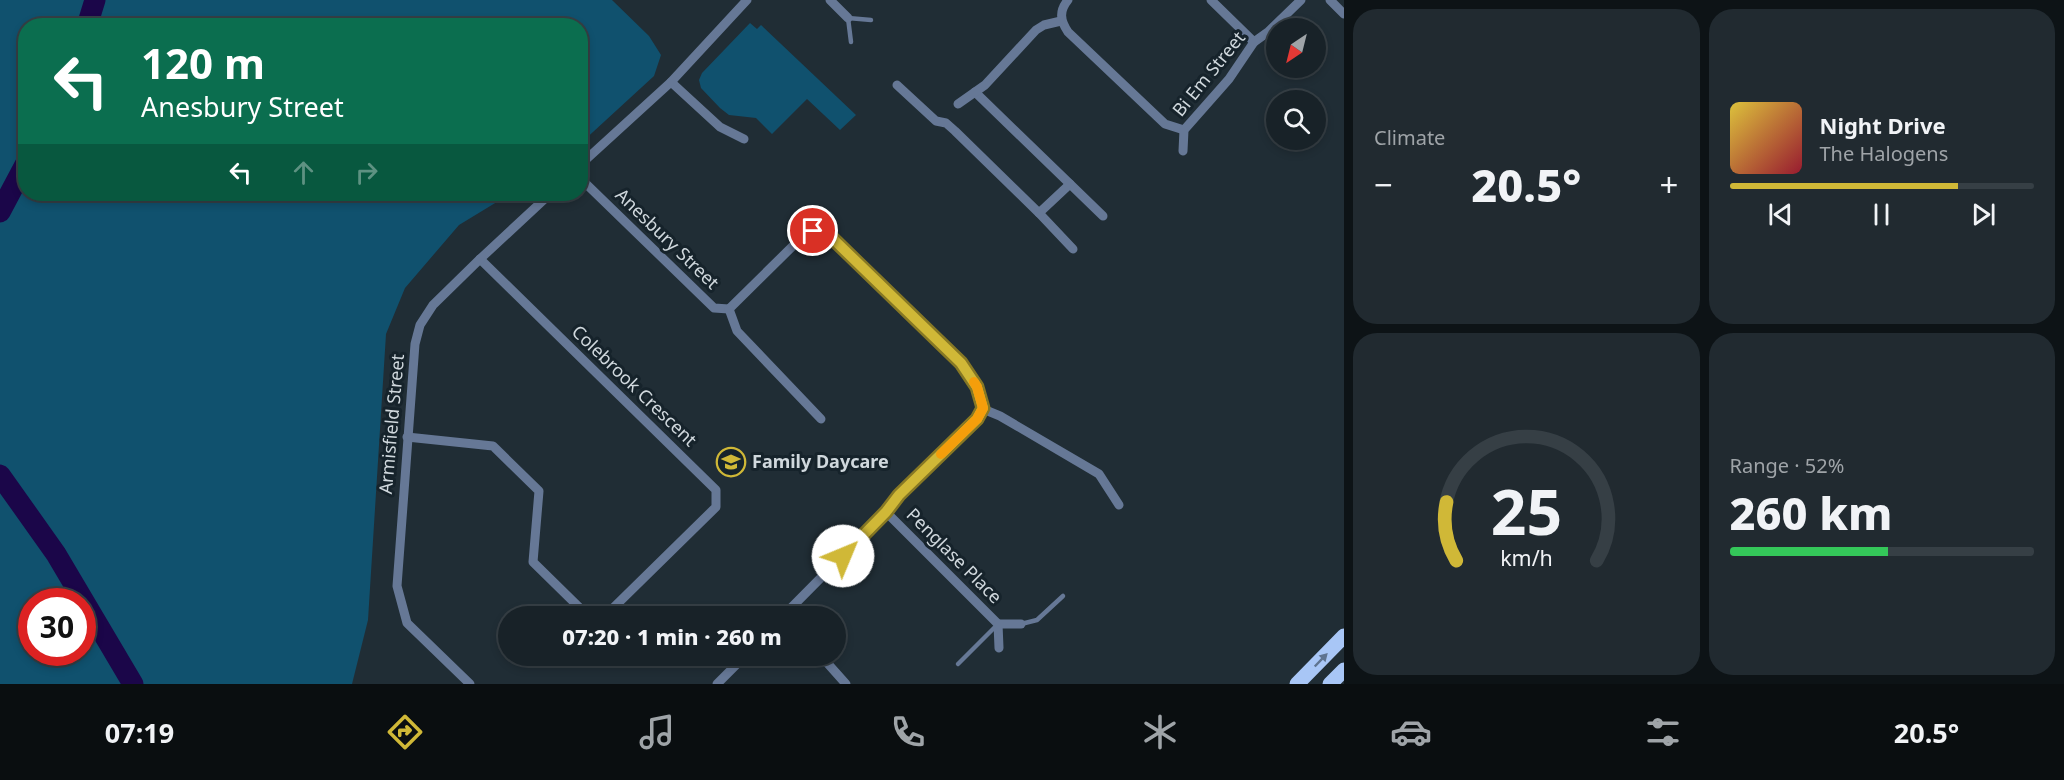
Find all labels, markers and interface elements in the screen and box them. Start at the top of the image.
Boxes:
north arrow [1266,18,1326,78]
map controls [1266,18,1326,150]
street label: Bi Em Street [1167,25,1250,121]
text: 120 m [141,34,265,91]
icon: left [42,42,120,120]
text: Anesbury Street [141,88,344,125]
button: search [1266,90,1326,150]
text: Night Drive [1820,110,1946,140]
text: Climate [1374,124,1445,151]
text: The Halogens [1820,140,1948,167]
text: 20.5° [1471,154,1581,215]
icon: left [224,156,257,189]
icon: ahead [287,156,320,189]
icon: right [350,156,383,189]
text: − [1374,162,1393,207]
text: + [1660,162,1678,207]
street label: Anesbury Street [611,183,725,294]
icon: previous [1764,198,1797,231]
icon: pause [1865,198,1898,231]
icon: next [1967,198,2000,231]
pin [787,205,838,256]
icon: arrive [796,214,829,247]
street label: Colebrook Crescent [567,319,703,452]
street label: Armisfield Street [373,352,409,495]
school or university icon: Family Daycare [715,446,747,478]
place label: Family Daycare [752,449,889,473]
text: Range · 52% [1730,452,1844,479]
text: 25 [1491,468,1562,553]
text: 260 km [1730,482,1892,543]
street label: Penglase Place [902,502,1008,608]
position arrow [811,524,875,588]
text: km/h [1500,543,1553,572]
speed limit sign: 30 [18,588,96,666]
text: 07:20 · 1 min · 260 m [562,621,782,651]
one-way arrow [1313,654,1327,668]
icon: directions [384,711,426,753]
icon: music [636,711,678,753]
icon: phone [887,711,929,753]
icon: climate [1139,711,1181,753]
icon: car [1390,711,1432,753]
icon: filters [1642,711,1684,753]
text: 07:19 [105,714,174,751]
text: 20.5° [1894,714,1959,751]

